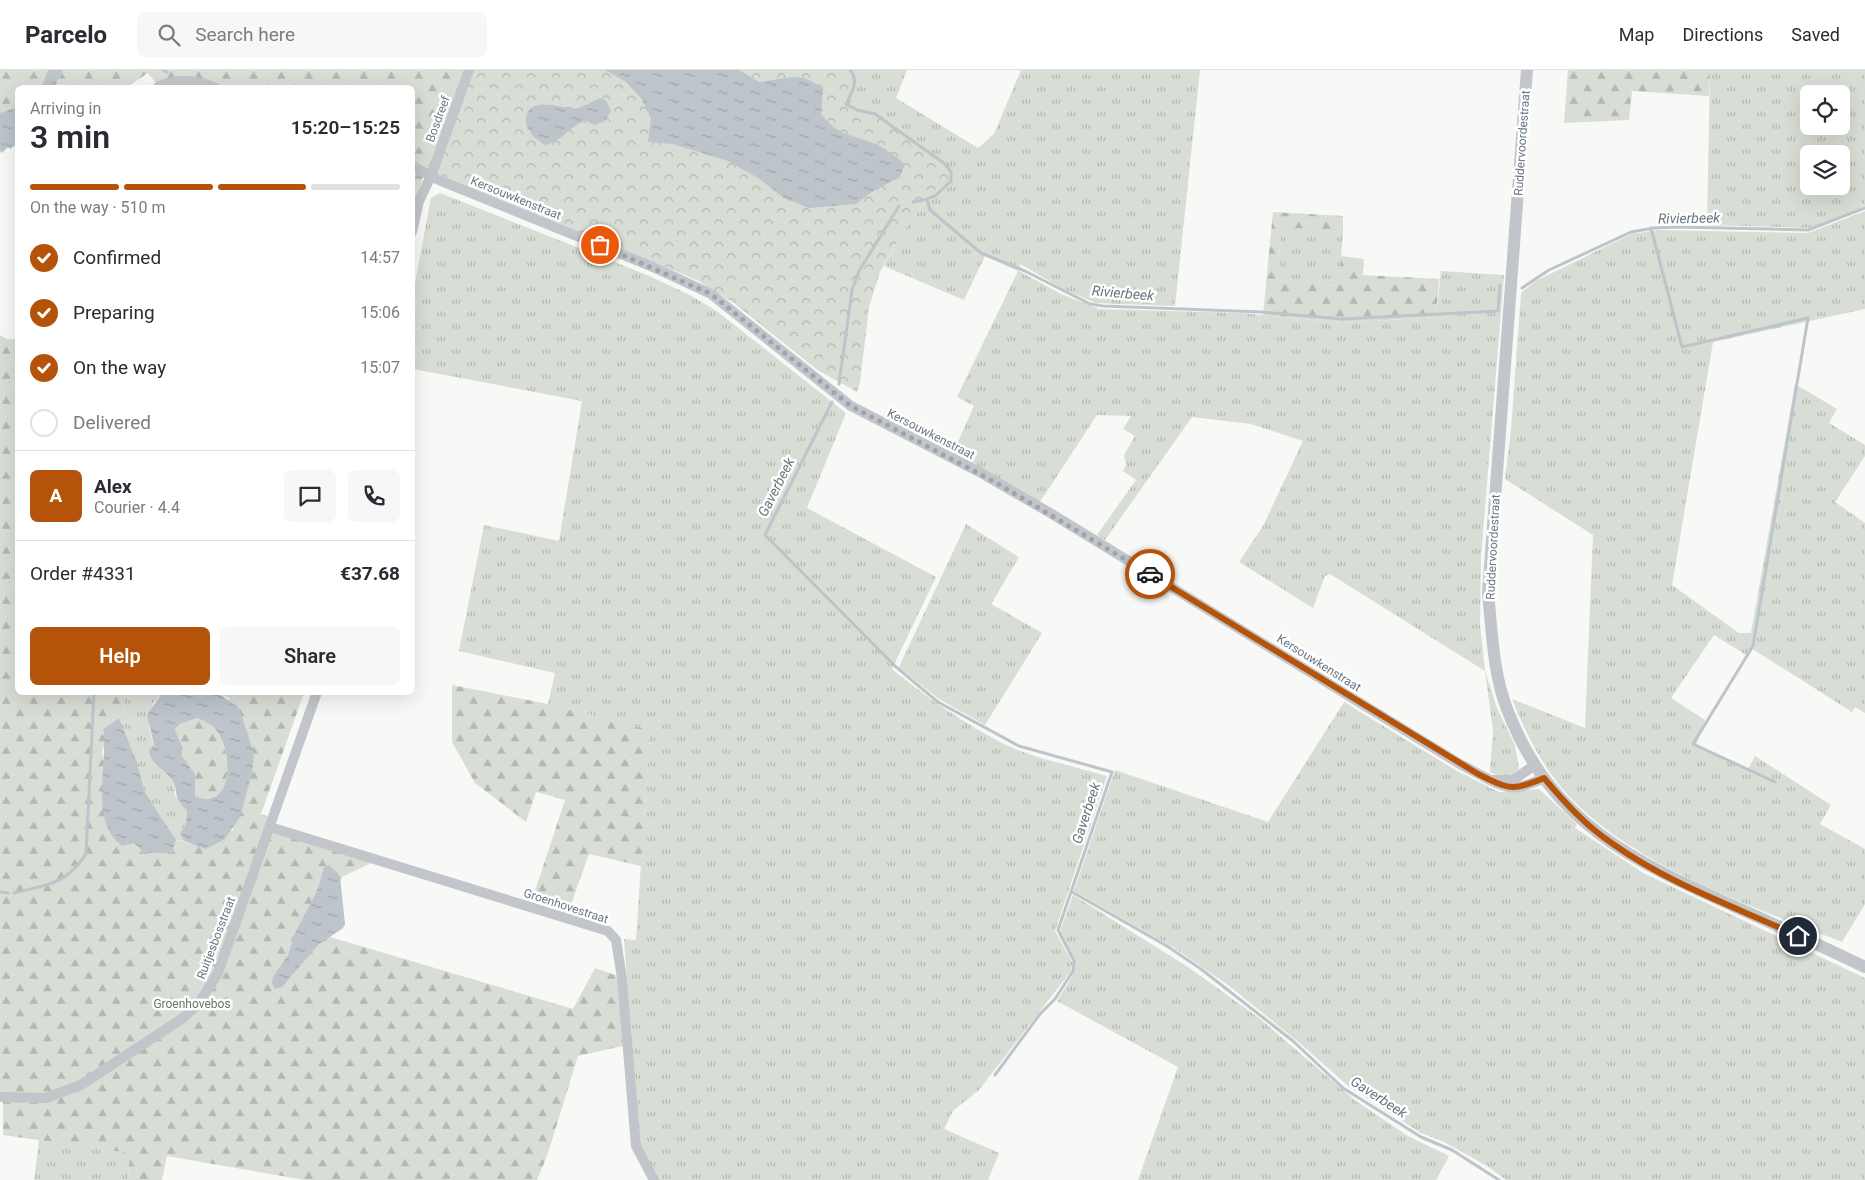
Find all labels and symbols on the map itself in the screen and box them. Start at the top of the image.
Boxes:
street label: Ruddervoordestraat [1511,90,1533,196]
street label: Bosdreef [423,93,453,144]
street label: Kersouwkenstraat [469,173,563,223]
water label: Rivierbeek [1658,209,1721,227]
pin [579,224,621,266]
water label: Rivierbeek [1091,282,1156,304]
street label: Kersouwkenstraat [885,406,977,462]
water label: Gaverbeek [754,454,798,519]
street label: Ruddervoordestraat [1483,494,1503,600]
courier [1125,549,1175,599]
street label: Kersouwkenstraat [1274,632,1364,695]
water label: Gaverbeek [1069,779,1104,846]
street label: Groenhovestraat [522,886,610,926]
street label: Ruitjesbosstraat [194,895,238,981]
pin [1777,915,1819,957]
park label: Groenhovebos [153,997,231,1011]
water label: Gaverbeek [1348,1073,1411,1122]

